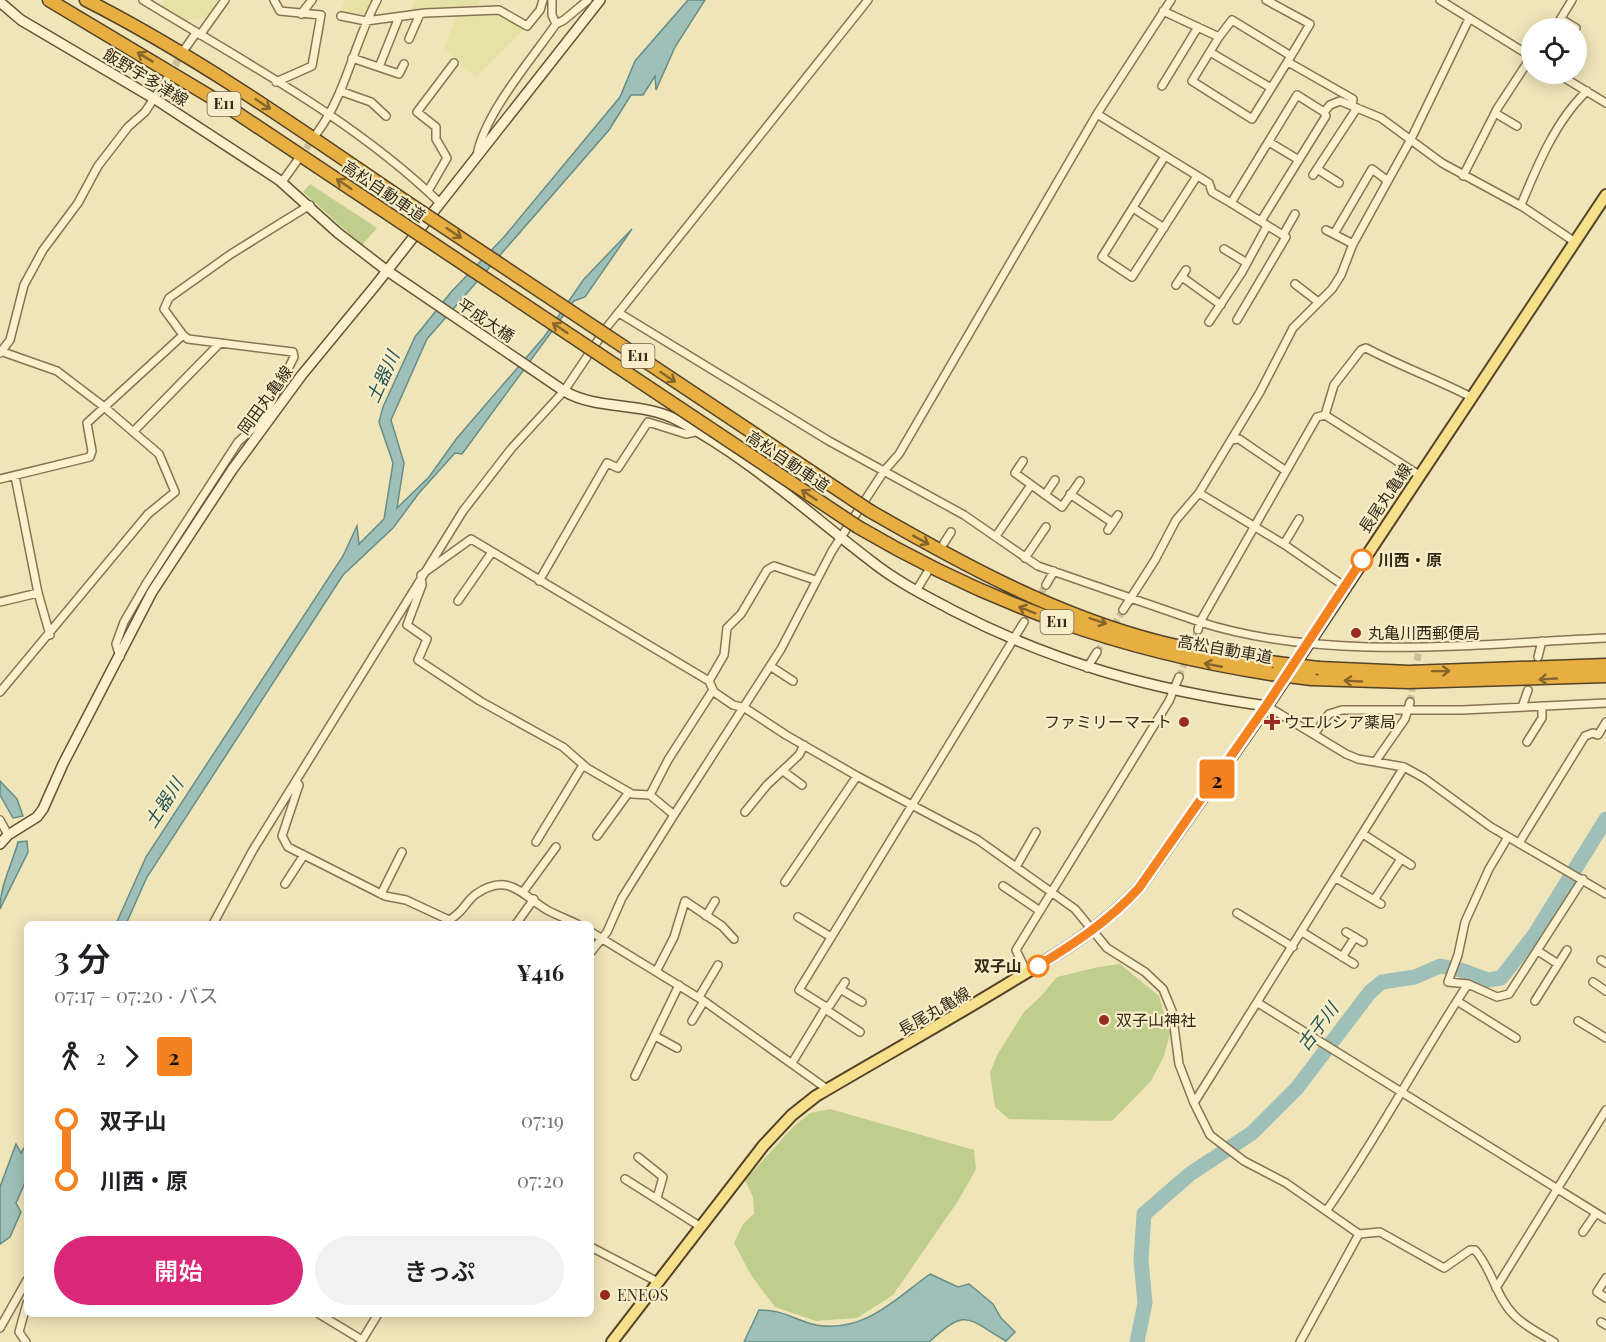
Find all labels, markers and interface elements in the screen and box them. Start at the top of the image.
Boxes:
map controls [1521,18,1587,84]
button: locate [1521,18,1587,84]
street label: 飯野宇多津線 [100,43,193,110]
one-way arrow [137,50,154,62]
road number: E11 [208,92,240,116]
one-way arrow [254,98,270,110]
street label: 高松自動車道 [339,155,430,226]
one-way arrow [336,178,353,191]
one-way arrow [445,227,462,239]
street label: 平成大橋 [454,293,519,346]
one-way arrow [552,322,569,334]
road number: E11 [622,344,654,368]
water label: 土器川 [360,345,405,406]
street label: 岡田丸亀線 [233,361,297,438]
one-way arrow [660,370,677,383]
street label: 高松自動車道 [743,425,834,496]
street label: 長尾丸亀線 [1354,459,1416,537]
one-way arrow [801,488,818,501]
one-way arrow [912,535,929,547]
marker: 川西・原 [1351,549,1373,571]
place label: 川西・原 [1378,549,1442,570]
one-way arrow [1018,604,1036,615]
road number: E11 [1040,610,1074,634]
one-way arrow [1088,617,1107,628]
place label: 丸亀川西郵便局 [1368,622,1480,643]
marker: 丸亀川西郵便局 [1349,626,1363,640]
street label: 高松自動車道 [1176,630,1274,667]
one-way arrow [1204,659,1224,670]
one-way arrow [1430,665,1450,677]
one-way arrow [1538,674,1558,685]
one-way arrow [1343,676,1363,687]
place label: ファミリーマート [1044,711,1172,732]
place label: ウエルシア薬局 [1284,711,1396,732]
marker: ファミリーマート [1177,715,1191,729]
marker: ウエルシア薬局 [1265,715,1279,729]
line badge: 2 [1198,760,1236,798]
text: 2 [1212,765,1222,793]
water label: 土器川 [138,772,189,832]
text: 3 分 [54,935,110,979]
place label: 双子山 [974,955,1022,976]
marker: 双子山 [1027,955,1049,977]
text: ¥416 [517,957,564,987]
text: 07:17 – 07:20 · バス [54,981,218,1008]
street label: 長尾丸亀線 [894,981,974,1040]
water label: 古子川 [1291,996,1344,1055]
place label: 双子山神社 [1116,1009,1196,1030]
marker: 双子山神社 [1097,1013,1111,1027]
icon: walk [54,1040,87,1073]
icon: forward [115,1040,148,1073]
text: 2 [169,1042,180,1070]
text: 2 [96,1043,106,1070]
text: 双子山 [100,1105,166,1135]
text: 07:19 [521,1106,564,1133]
text: 川西・原 [100,1165,188,1195]
text: 07:20 [517,1166,564,1193]
button: 開始 [54,1236,303,1305]
button: きっぷ [315,1236,564,1305]
place label: ENEOS [617,1284,668,1305]
marker: ENEOS [598,1288,612,1302]

